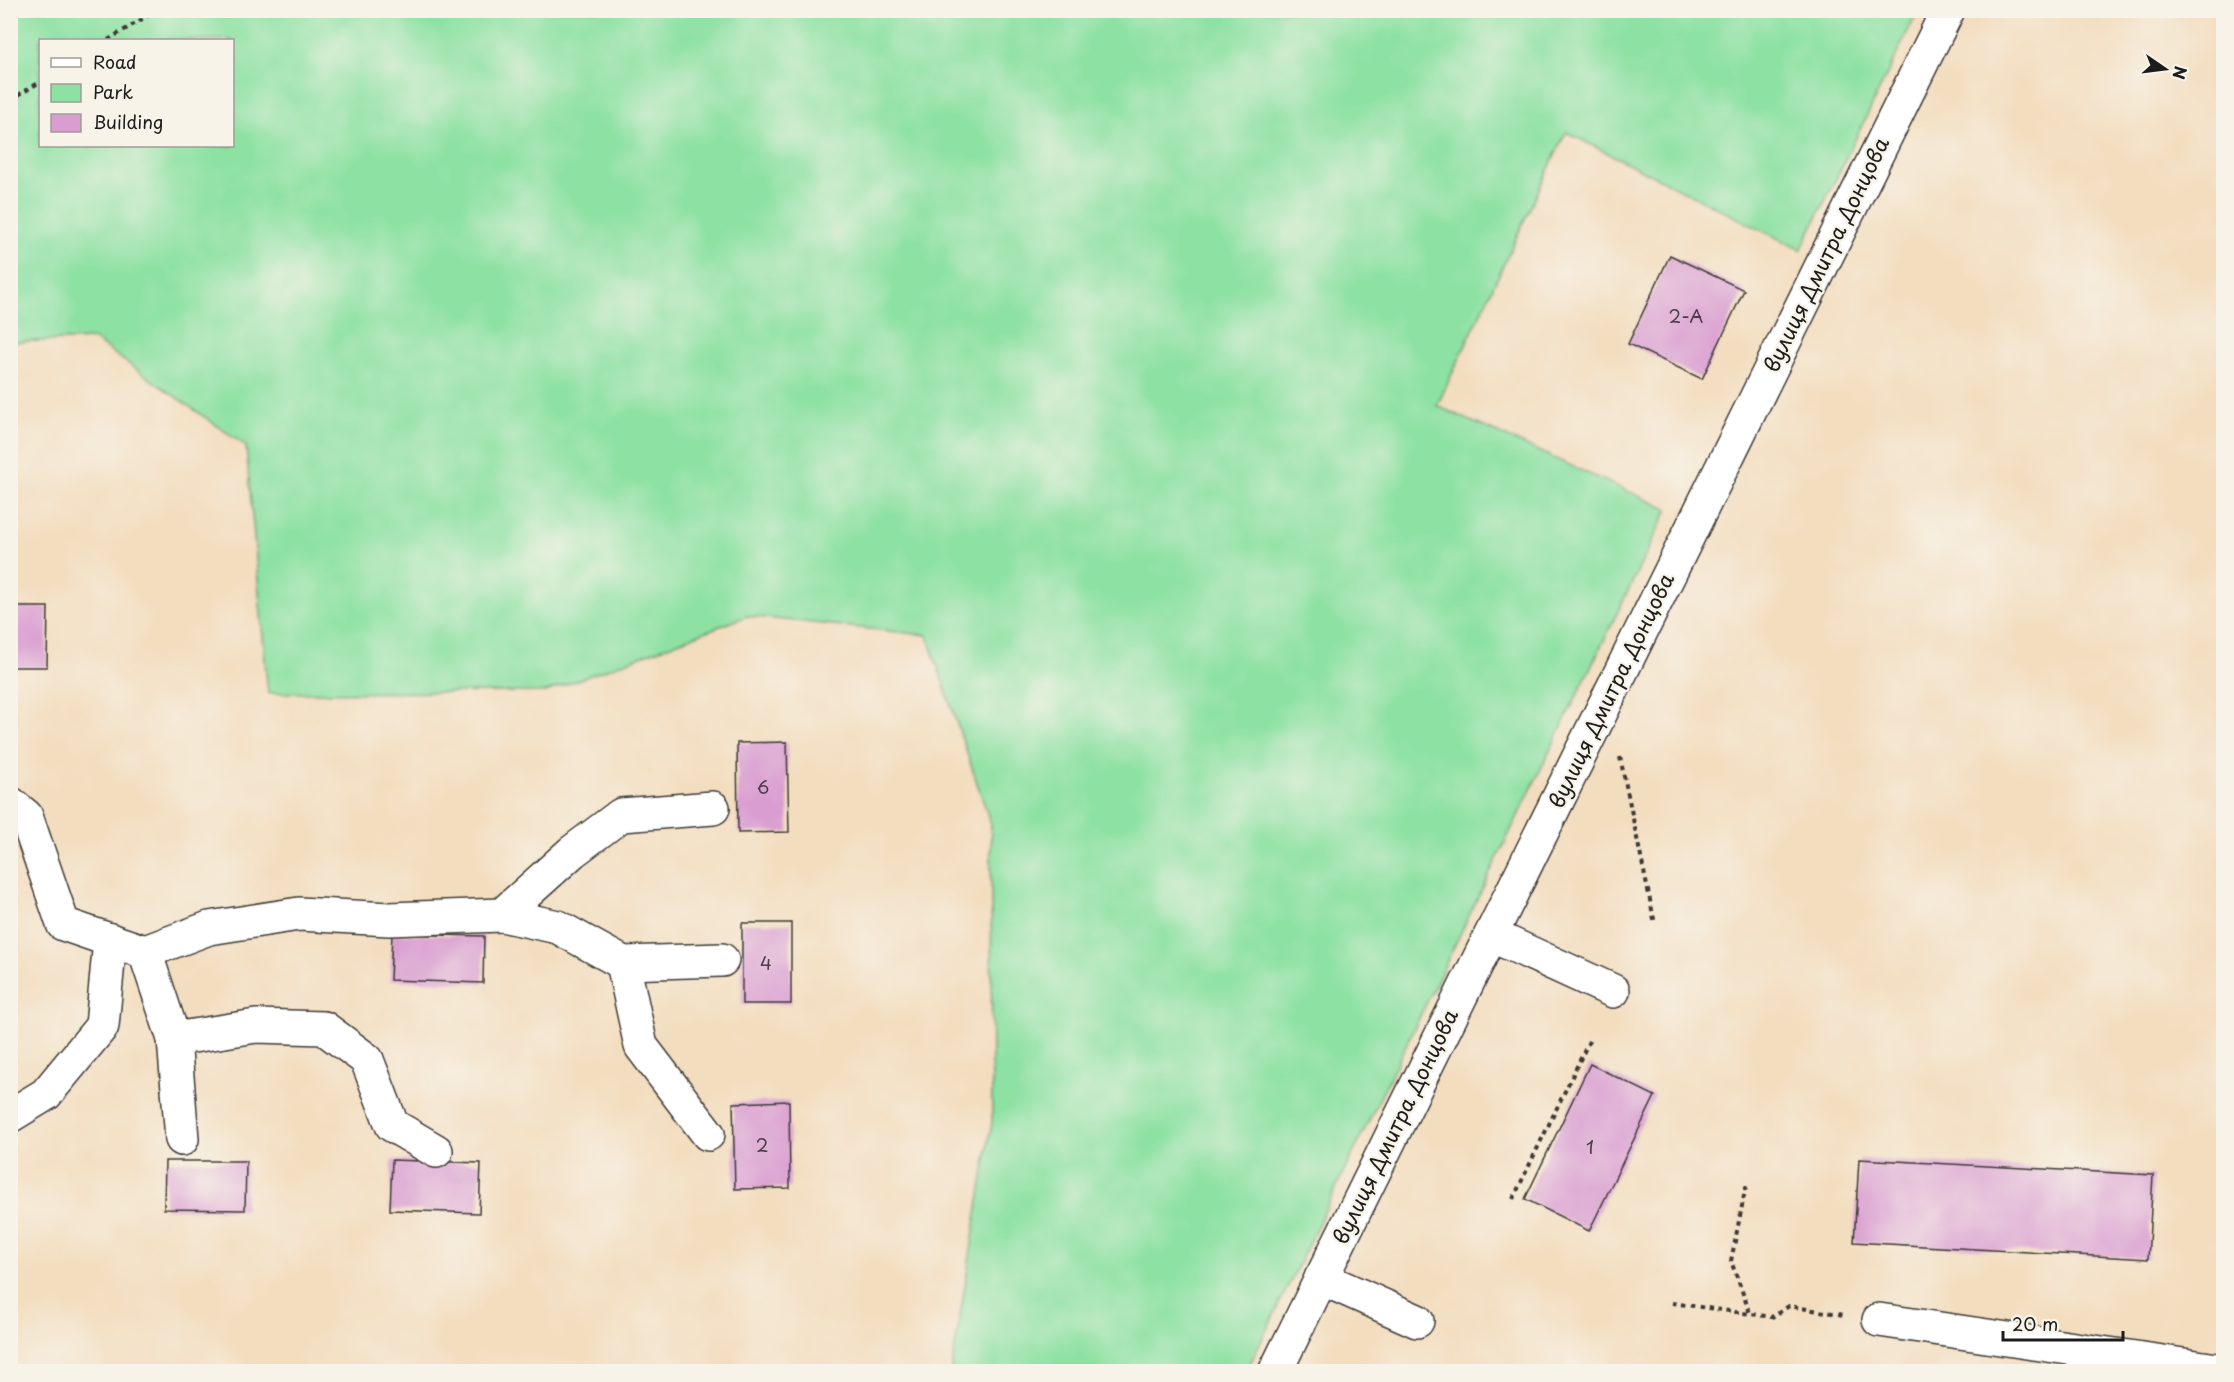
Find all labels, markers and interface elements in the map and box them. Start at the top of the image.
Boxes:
legend [39,39,234,147]
north arrow [2135,39,2195,99]
text: Road [93,48,137,75]
text: N [2167,64,2194,82]
text: Park [93,78,133,105]
text: Building [93,108,163,135]
street label: вулиця Дмитра Донцова [1754,131,1896,377]
house number: 2-А [1669,302,1704,329]
street label: вулиця Дмитра Донцова [1539,567,1681,813]
house number: 6 [757,773,769,800]
house number: 4 [760,949,772,976]
street label: вулиця Дмитра Донцова [1323,1003,1465,1249]
house number: 2 [756,1131,768,1158]
house number: 1 [1586,1133,1594,1160]
scale bar [2003,1304,2123,1342]
text: 20 m [2012,1310,2058,1337]

